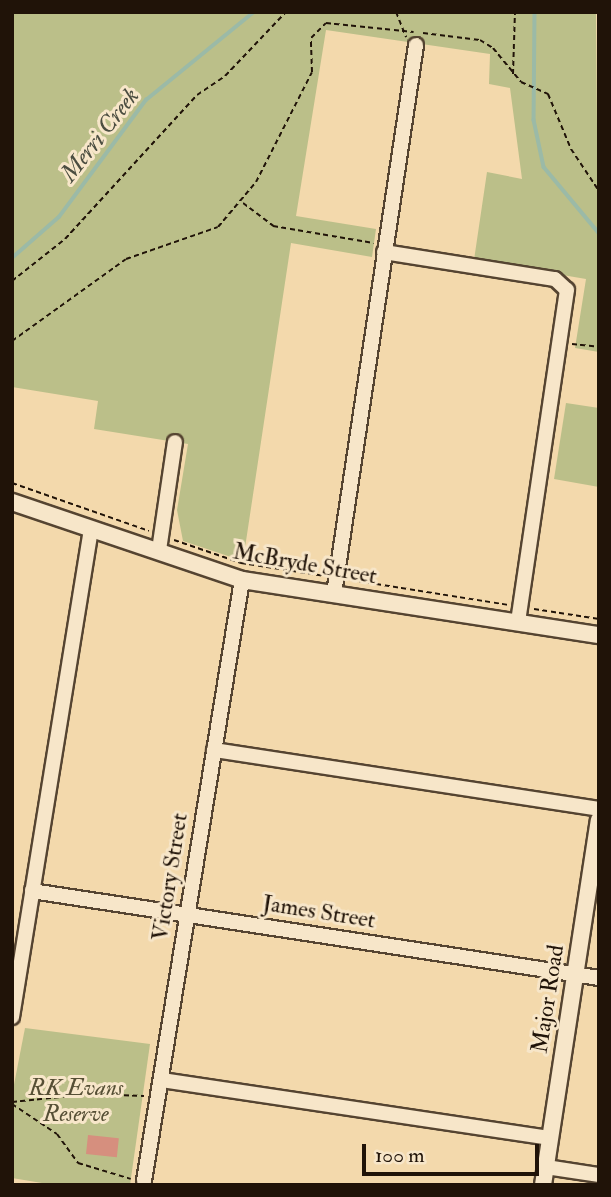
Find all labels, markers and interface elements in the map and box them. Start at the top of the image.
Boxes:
water label: Merri Creek [54,82,146,188]
street label: McBryde Street [231,538,379,590]
street label: Victory Street [146,811,194,943]
street label: James Street [261,889,377,935]
street label: Major Road [526,943,570,1055]
park label: RK Evans Reserve [29,1074,123,1128]
scale bar [366,1130,543,1174]
text: 100 m [375,1142,425,1169]

